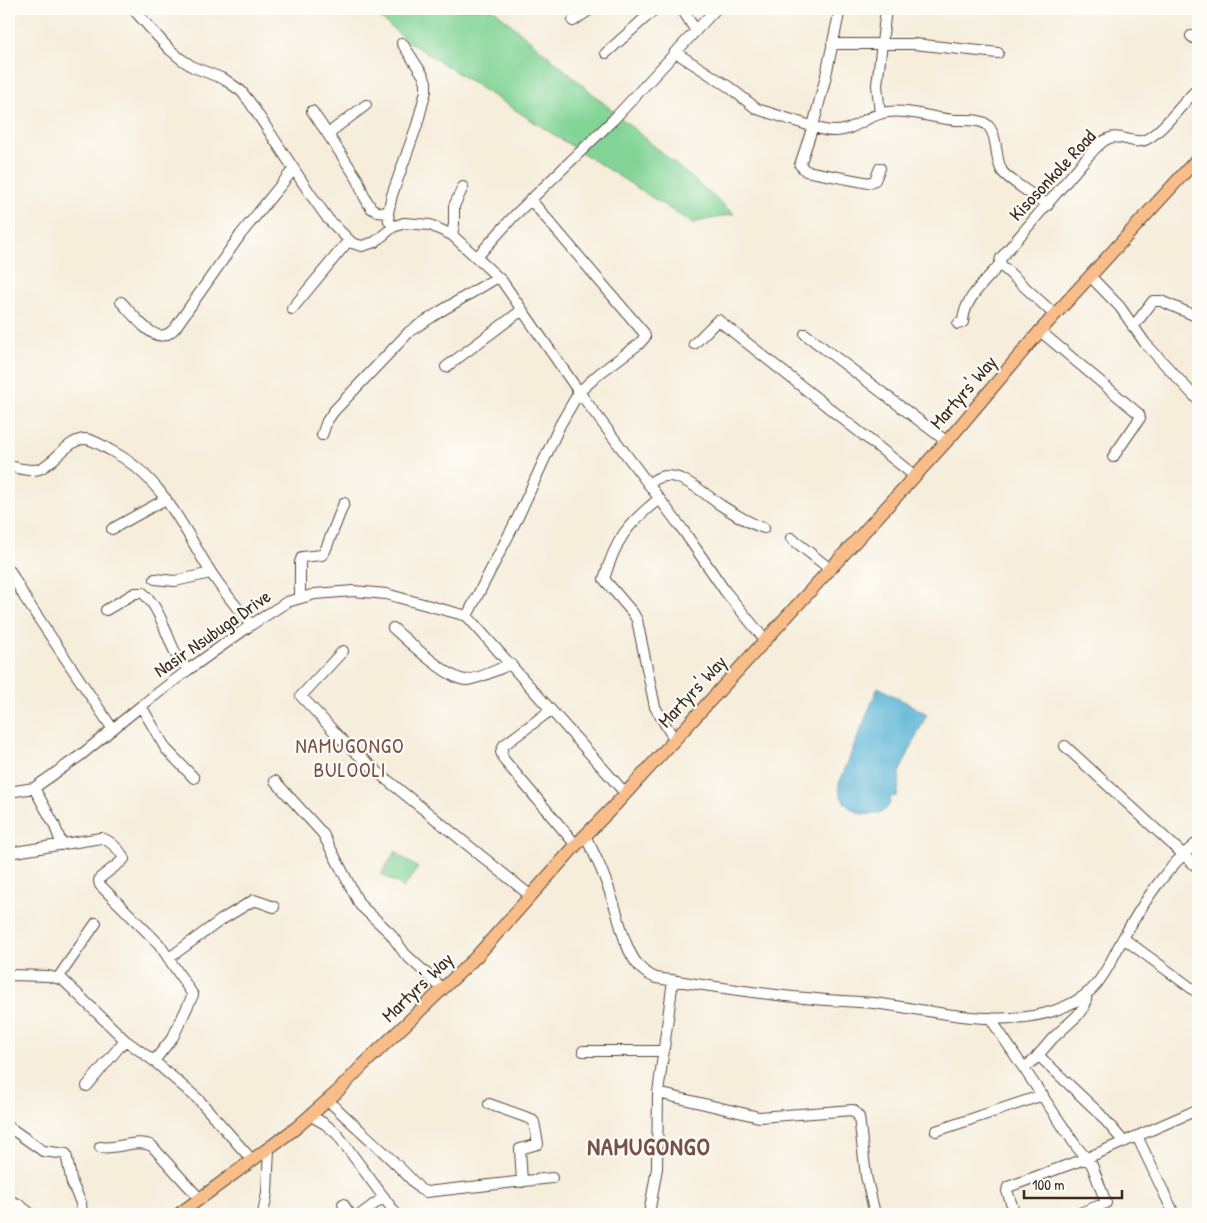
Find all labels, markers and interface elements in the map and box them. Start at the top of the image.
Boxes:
street label: Kisosonkole Road [1003,123,1102,226]
street label: Martyrs' Way [924,350,1002,434]
street label: Nasir Nsubuga Drive [148,583,276,683]
street label: Martyrs' Way [652,649,732,733]
district label: NAMUGONGO BULOOLI [295,731,405,784]
street label: Martyrs' Way [376,946,458,1028]
district label: NAMUGONGO [587,1130,711,1162]
scale bar [1024,1168,1122,1200]
text: 100 m [1032,1174,1065,1195]

